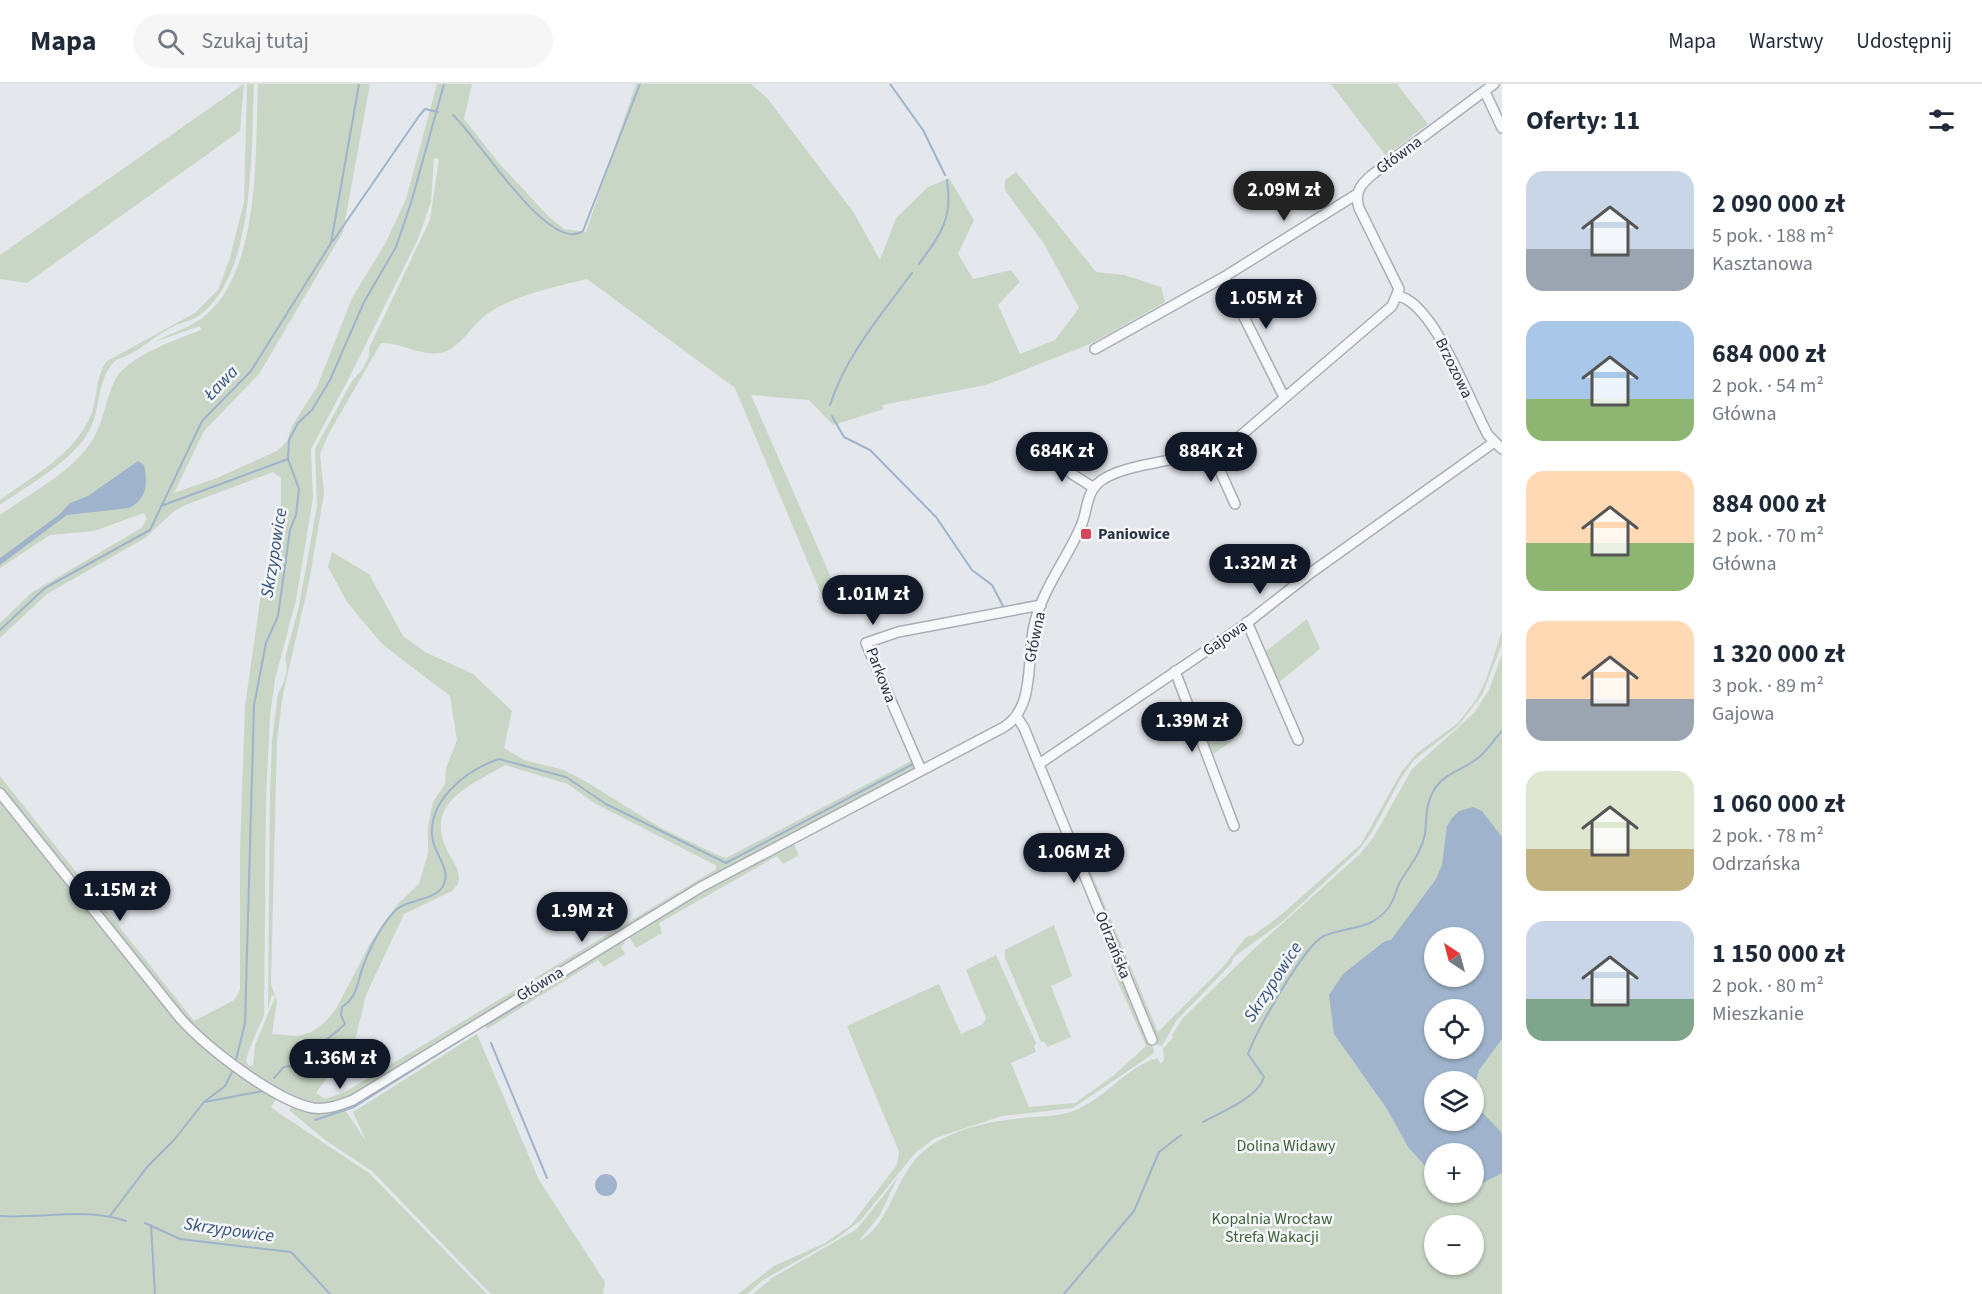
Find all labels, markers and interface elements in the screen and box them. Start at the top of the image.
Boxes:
search box [133,14,553,68]
text: Mapa [30,21,97,61]
icon: search [154,25,187,58]
text: Szukaj tutaj [202,25,309,57]
text: Mapa [1668,26,1716,56]
text: Warstwy [1749,26,1823,56]
text: Udostępnij [1856,26,1952,56]
text: Oferty: 11 [1526,102,1640,139]
icon: filters [1925,104,1958,137]
street label: Główna [1372,131,1426,179]
pin: 2.09M zł [1222,171,1346,222]
text: 2.09M zł [1247,176,1321,204]
text: 2 090 000 zł [1712,185,1845,222]
icon: home [1574,195,1646,267]
text: 5 pok. · 188 m² [1712,222,1834,250]
text: Kasztanowa [1712,250,1813,278]
pin: 1.05M zł [1204,279,1328,330]
text: 1.05M zł [1229,284,1303,312]
street label: Brzozowa [1430,334,1478,402]
text: 684 000 zł [1712,335,1826,372]
icon: home [1574,345,1646,417]
water label: Ława [197,360,244,407]
text: 2 pok. · 54 m² [1712,372,1824,400]
text: Główna [1712,400,1776,428]
pin: 684K zł [1007,432,1117,483]
pin: 884K zł [1156,432,1266,483]
text: 684K zł [1030,437,1094,465]
text: 884K zł [1179,437,1243,465]
text: 884 000 zł [1712,485,1826,522]
icon: home [1574,495,1646,567]
water label: Skrzypowice [255,506,294,600]
text: 2 pok. · 70 m² [1712,522,1824,550]
place label: Paniowice [1098,523,1170,545]
marker: Paniowice [1079,527,1093,541]
pin: 1.32M zł [1198,544,1322,595]
text: 1.32M zł [1223,549,1297,577]
text: Główna [1712,550,1776,578]
pin: 1.01M zł [811,575,935,626]
text: 1.01M zł [836,580,910,608]
street label: Główna [1019,609,1051,665]
street label: Gajowa [1198,615,1252,661]
text: 1 320 000 zł [1712,635,1845,672]
street label: Parkowa [860,644,902,706]
icon: home [1574,645,1646,717]
text: 3 pok. · 89 m² [1712,672,1824,700]
text: Gajowa [1712,700,1774,728]
pin: 1.39M zł [1130,702,1254,753]
text: 1.39M zł [1155,707,1229,735]
text: 1 060 000 zł [1712,785,1845,822]
icon: home [1574,795,1646,867]
text: 2 pok. · 78 m² [1712,822,1824,850]
pin: 1.06M zł [1012,833,1136,884]
text: 1.06M zł [1037,838,1111,866]
text: Odrzańska [1712,850,1800,878]
pin: 1.15M zł [58,871,182,922]
text: 1.15M zł [83,876,157,904]
pin: 1.9M zł [527,892,637,943]
text: 1.9M zł [551,897,613,925]
street label: Odrzańska [1090,908,1136,982]
north arrow [1424,927,1484,987]
map controls [1424,927,1484,1275]
text: 1 150 000 zł [1712,935,1845,972]
water label: Skrzypowice [1238,937,1308,1027]
icon: home [1574,945,1646,1017]
street label: Główna [512,961,568,1007]
text: 2 pok. · 80 m² [1712,972,1824,1000]
button: locate [1424,999,1484,1059]
text: Mieszkanie [1712,1000,1804,1028]
pin: 1.36M zł [278,1039,402,1090]
text: 1.36M zł [303,1044,377,1072]
button: layers [1424,1071,1484,1131]
park label: Dolina Widawy [1237,1135,1336,1157]
button: + [1424,1143,1484,1203]
park label: Kopalnia Wrocław Strefa Wakacji [1212,1208,1333,1248]
water label: Skrzypowice [182,1211,276,1249]
button: − [1424,1215,1484,1275]

